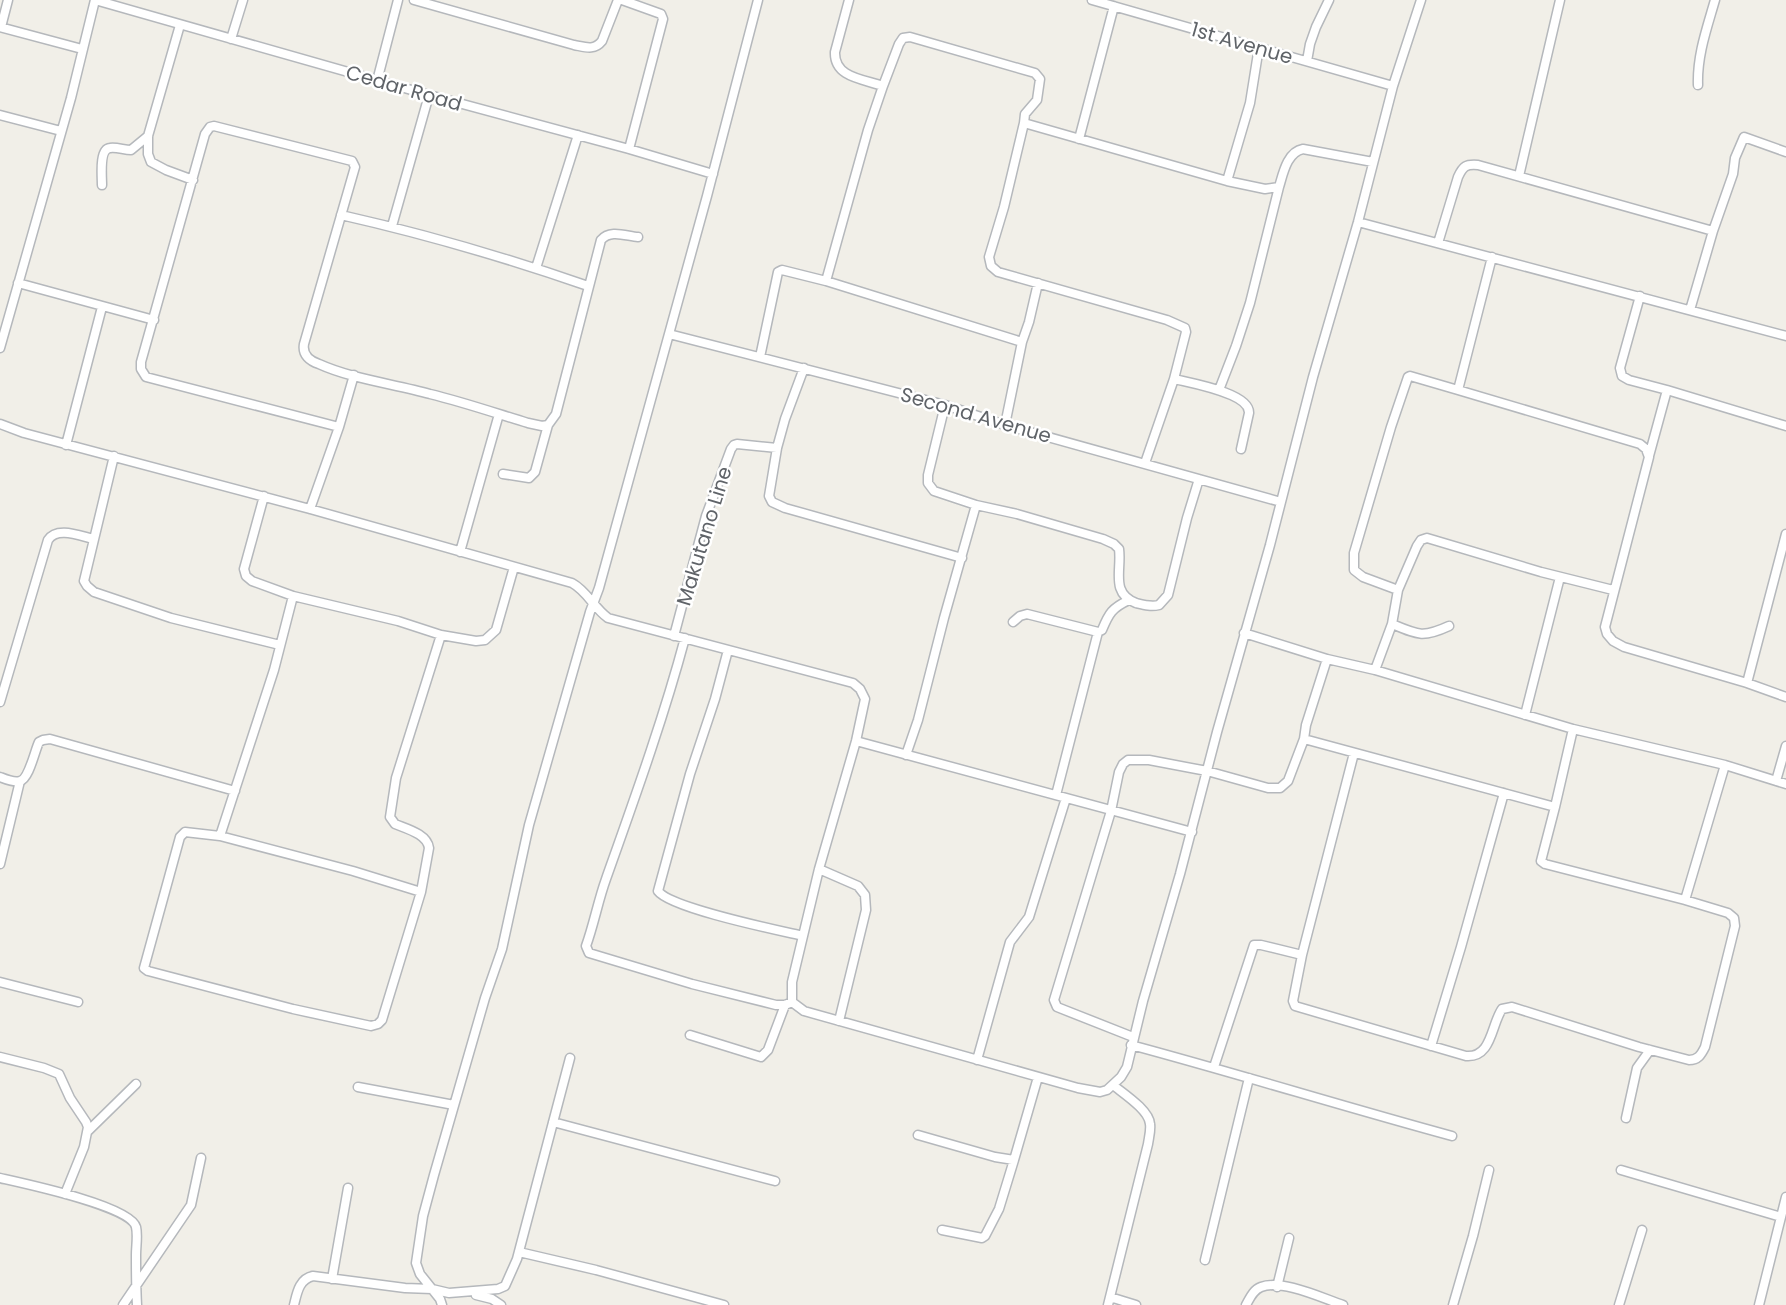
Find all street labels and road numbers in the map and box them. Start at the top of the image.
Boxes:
street label: 1st Avenue [1188,15,1296,71]
street label: Cedar Road [343,58,465,118]
street label: Second Avenue [897,380,1055,450]
street label: Makutano Line [670,463,738,609]

